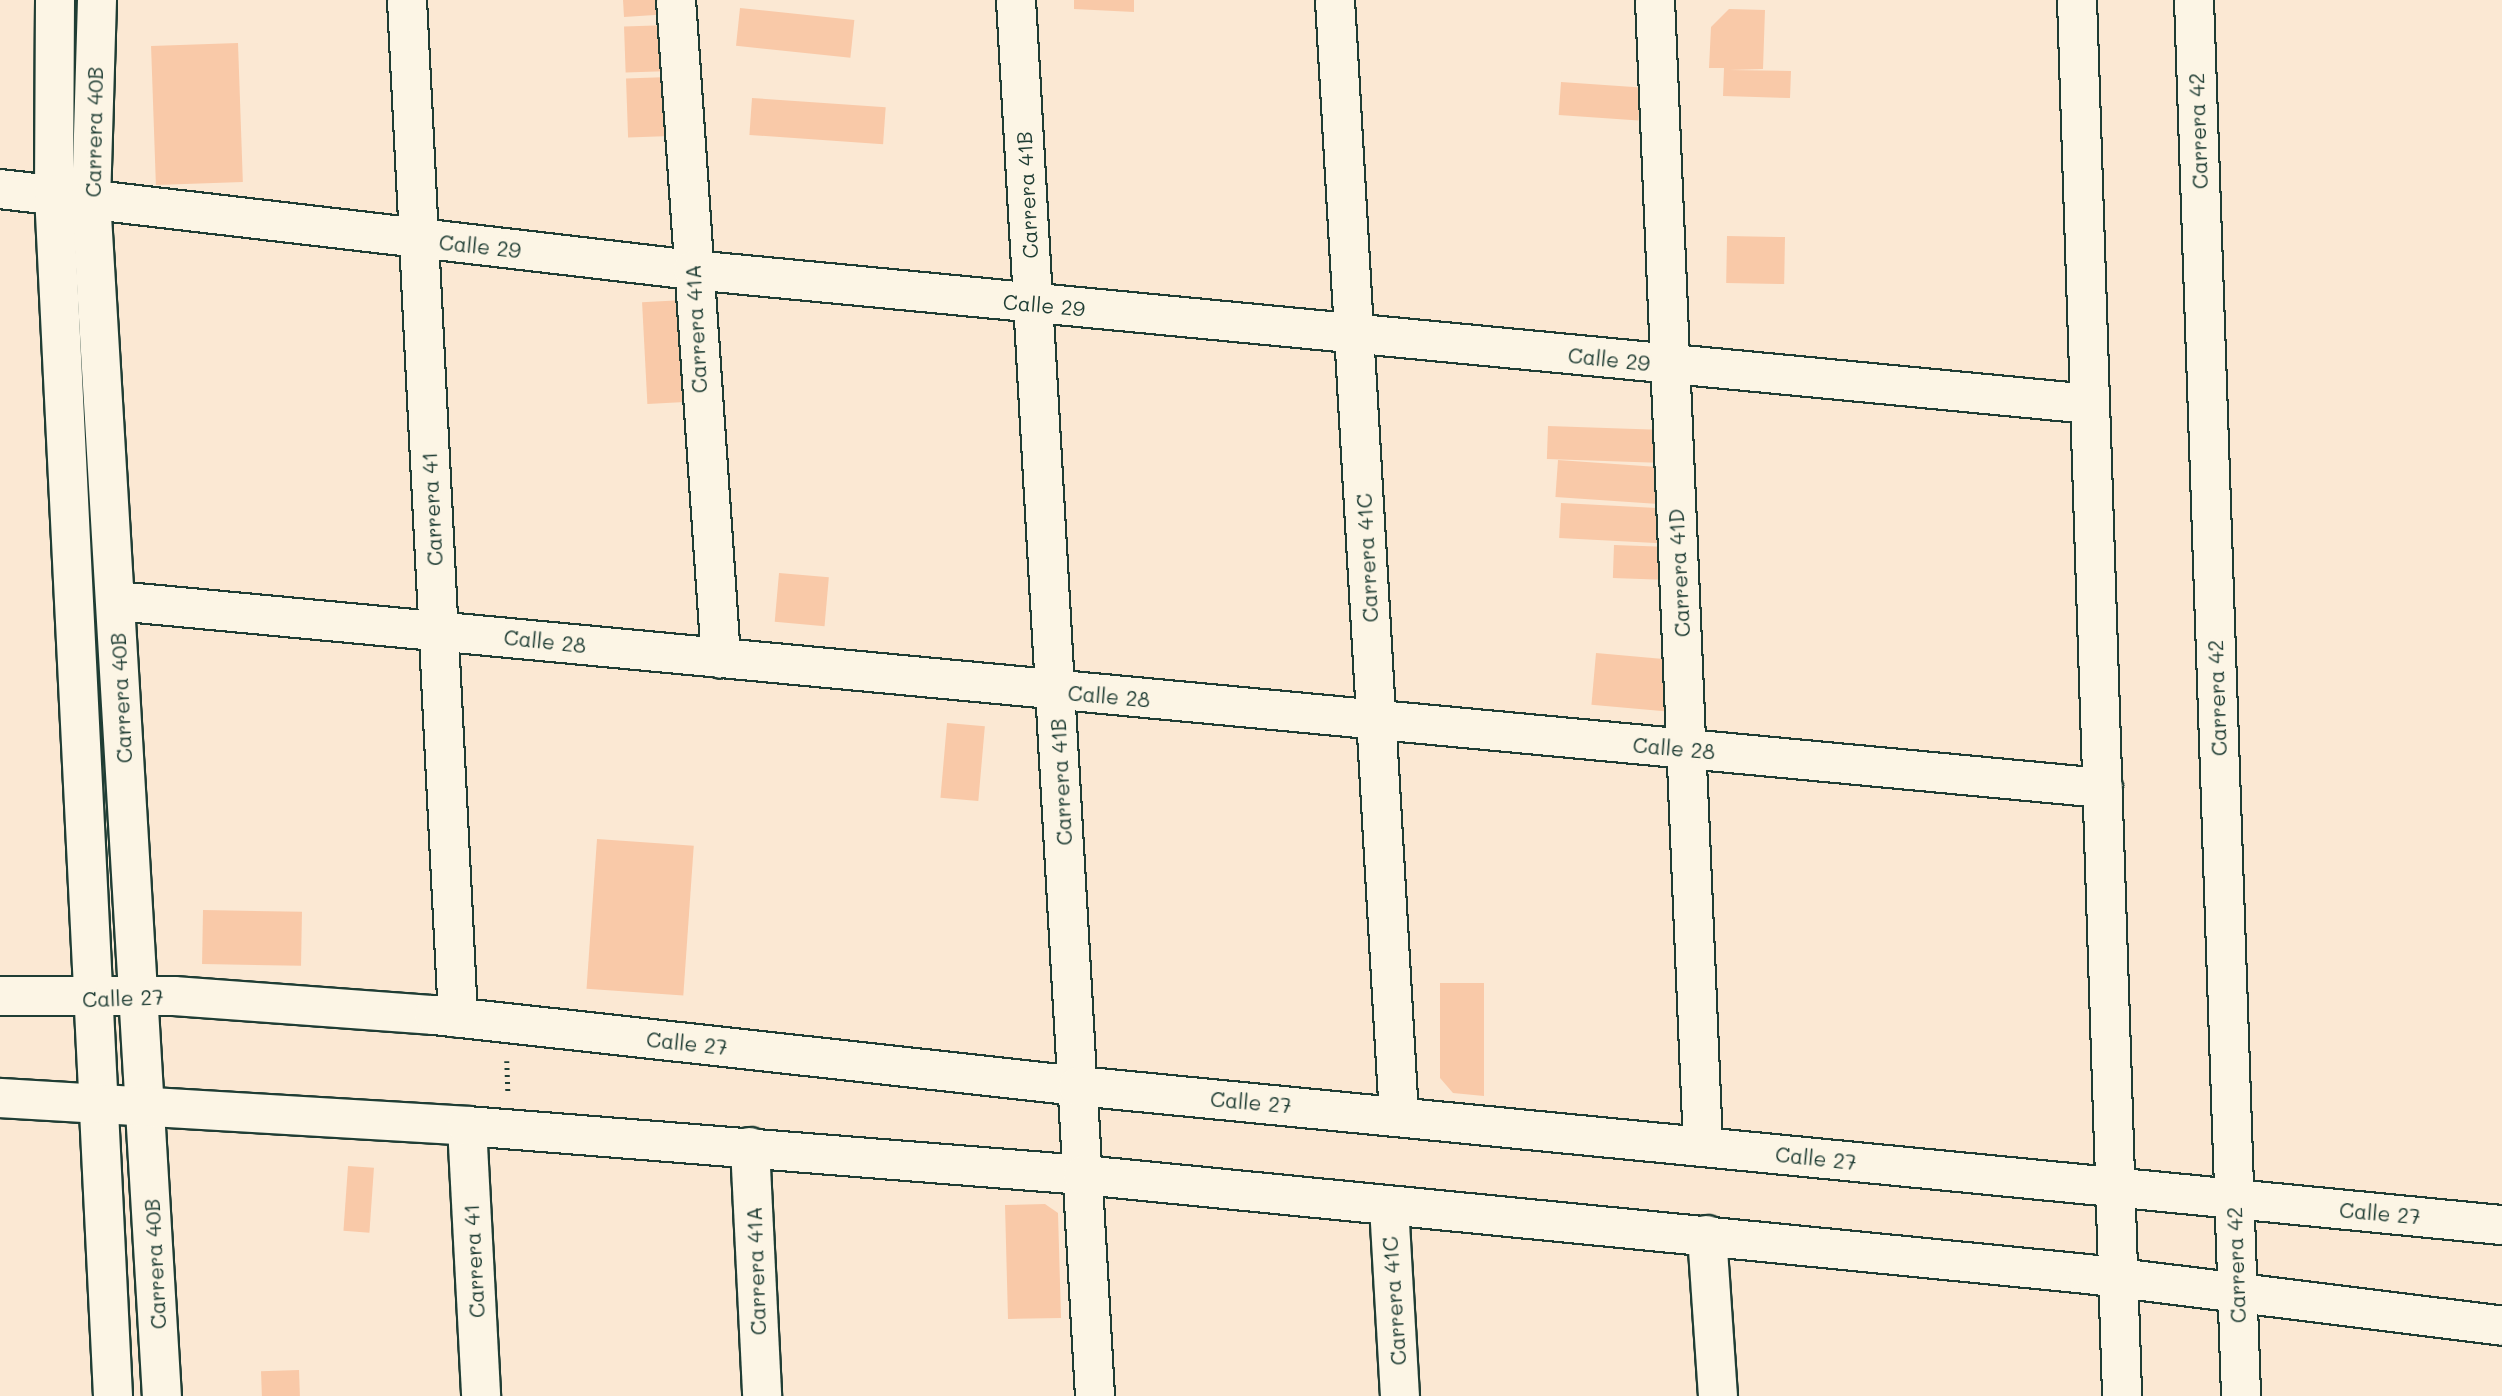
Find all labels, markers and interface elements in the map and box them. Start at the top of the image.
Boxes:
street label: Carrera 40B [80,66,108,198]
street label: Carrera 42 [2183,72,2213,190]
street label: Carrera 41B [1011,131,1043,259]
street label: Calle 29 [438,229,522,263]
street label: Carrera 41A [680,264,712,394]
street label: Calle 29 [1002,289,1086,321]
street label: Calle 29 [1567,342,1651,376]
street label: Carrera 41 [416,451,448,567]
street label: Carrera 41C [1351,493,1383,623]
street label: Carrera 41D [1663,508,1695,638]
street label: Calle 28 [503,624,587,658]
street label: Carrera 40B [105,632,137,764]
street label: Carrera 42 [2202,639,2232,757]
street label: Calle 28 [1067,680,1151,712]
street label: Carrera 41B [1045,718,1077,846]
street label: Calle 28 [1632,732,1716,764]
street label: Calle 27 [82,984,164,1012]
street label: Calle 27 [645,1026,729,1060]
street label: Calle 27 [1209,1086,1293,1118]
street label: Calle 27 [1774,1141,1858,1175]
street label: Calle 27 [2338,1197,2422,1229]
street label: Carrera 40B [139,1198,171,1330]
street label: Carrera 41 [458,1203,490,1319]
street label: Carrera 41A [741,1206,771,1336]
street label: Carrera 42 [2221,1206,2251,1324]
street label: Carrera 41C [1377,1236,1411,1366]

